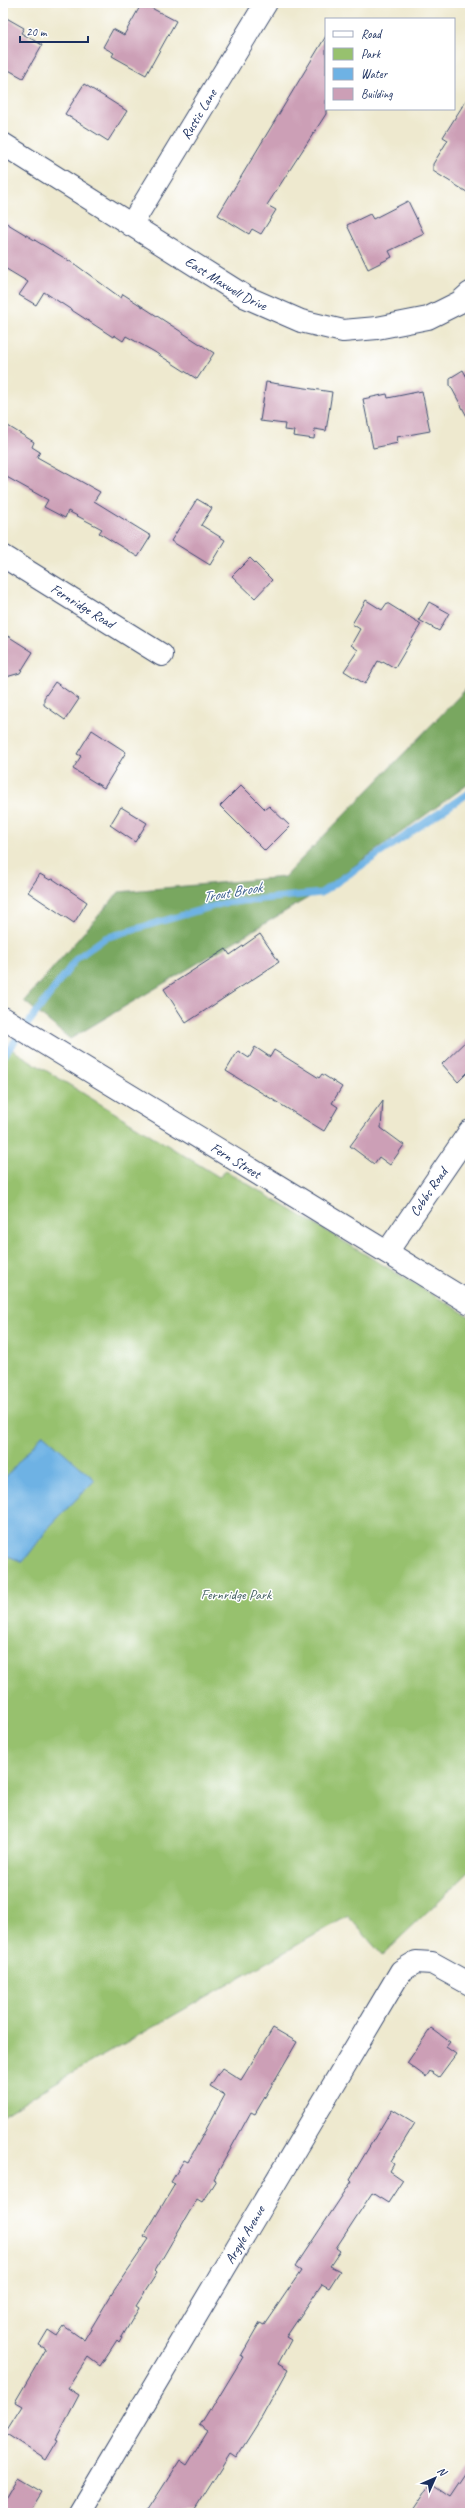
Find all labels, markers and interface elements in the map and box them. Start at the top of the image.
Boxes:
scale bar [20,18,88,44]
legend [325,18,455,110]
text: 20 m [26,24,48,40]
text: Road [361,26,383,42]
text: Park [361,46,382,62]
text: Water [361,66,389,82]
street label: Rustic Lane [177,85,221,142]
text: Building [361,86,393,102]
street label: East Maxwell Drive [182,253,271,315]
street label: Fernridge Road [48,580,120,634]
water label: Trout Brook [201,878,266,907]
street label: Fern Street [208,1139,265,1183]
street label: Cobbs Road [406,1162,453,1220]
park label: Fernridge Park [201,1586,273,1603]
street label: Argyle Avenue [221,2201,269,2267]
north arrow [415,2458,455,2498]
text: N [435,2464,451,2480]

